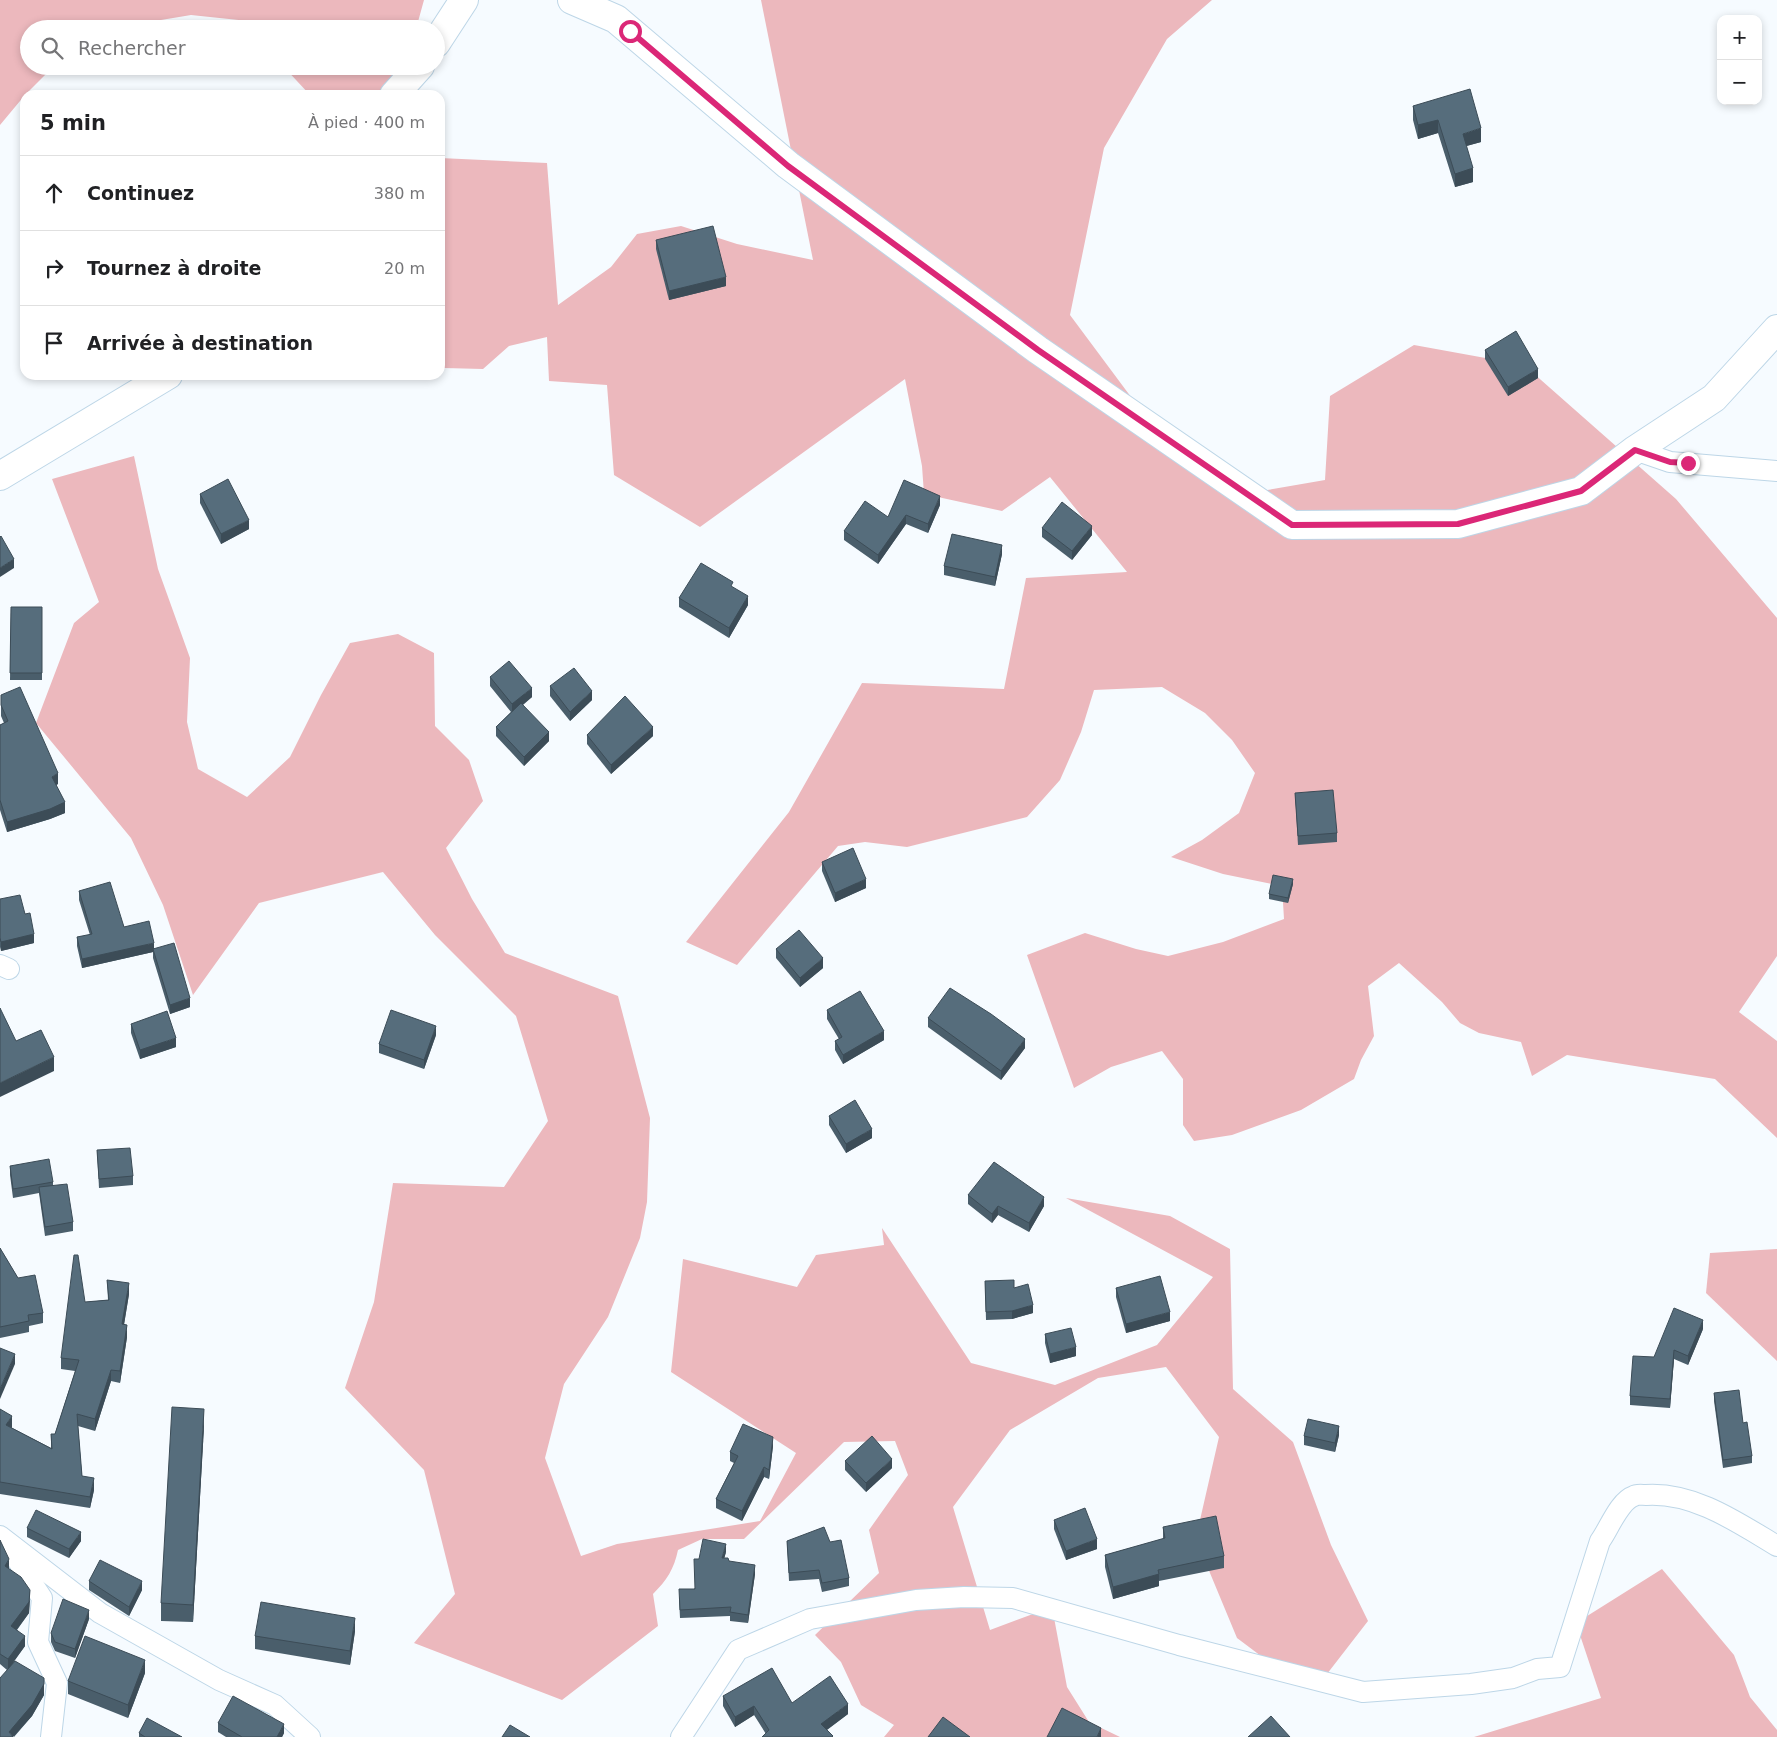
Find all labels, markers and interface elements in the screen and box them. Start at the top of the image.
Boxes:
map controls [1717,15,1762,105]
button: + [1717,15,1762,60]
search box [20,20,445,75]
route start [619,20,642,43]
icon: search [38,34,66,62]
text: Rechercher [78,37,186,59]
button: − [1717,60,1762,105]
text: 5 min [40,111,106,135]
text: À pied · 400 m [308,113,425,132]
icon: ahead [40,179,68,207]
text: Continuez [87,182,194,204]
text: 380 m [374,184,425,203]
icon: right [40,254,68,282]
text: Tournez à droite [87,257,261,279]
text: 20 m [384,259,425,278]
icon: arrive [40,329,68,357]
text: Arrivée à destination [87,332,313,354]
route end [1677,452,1700,475]

